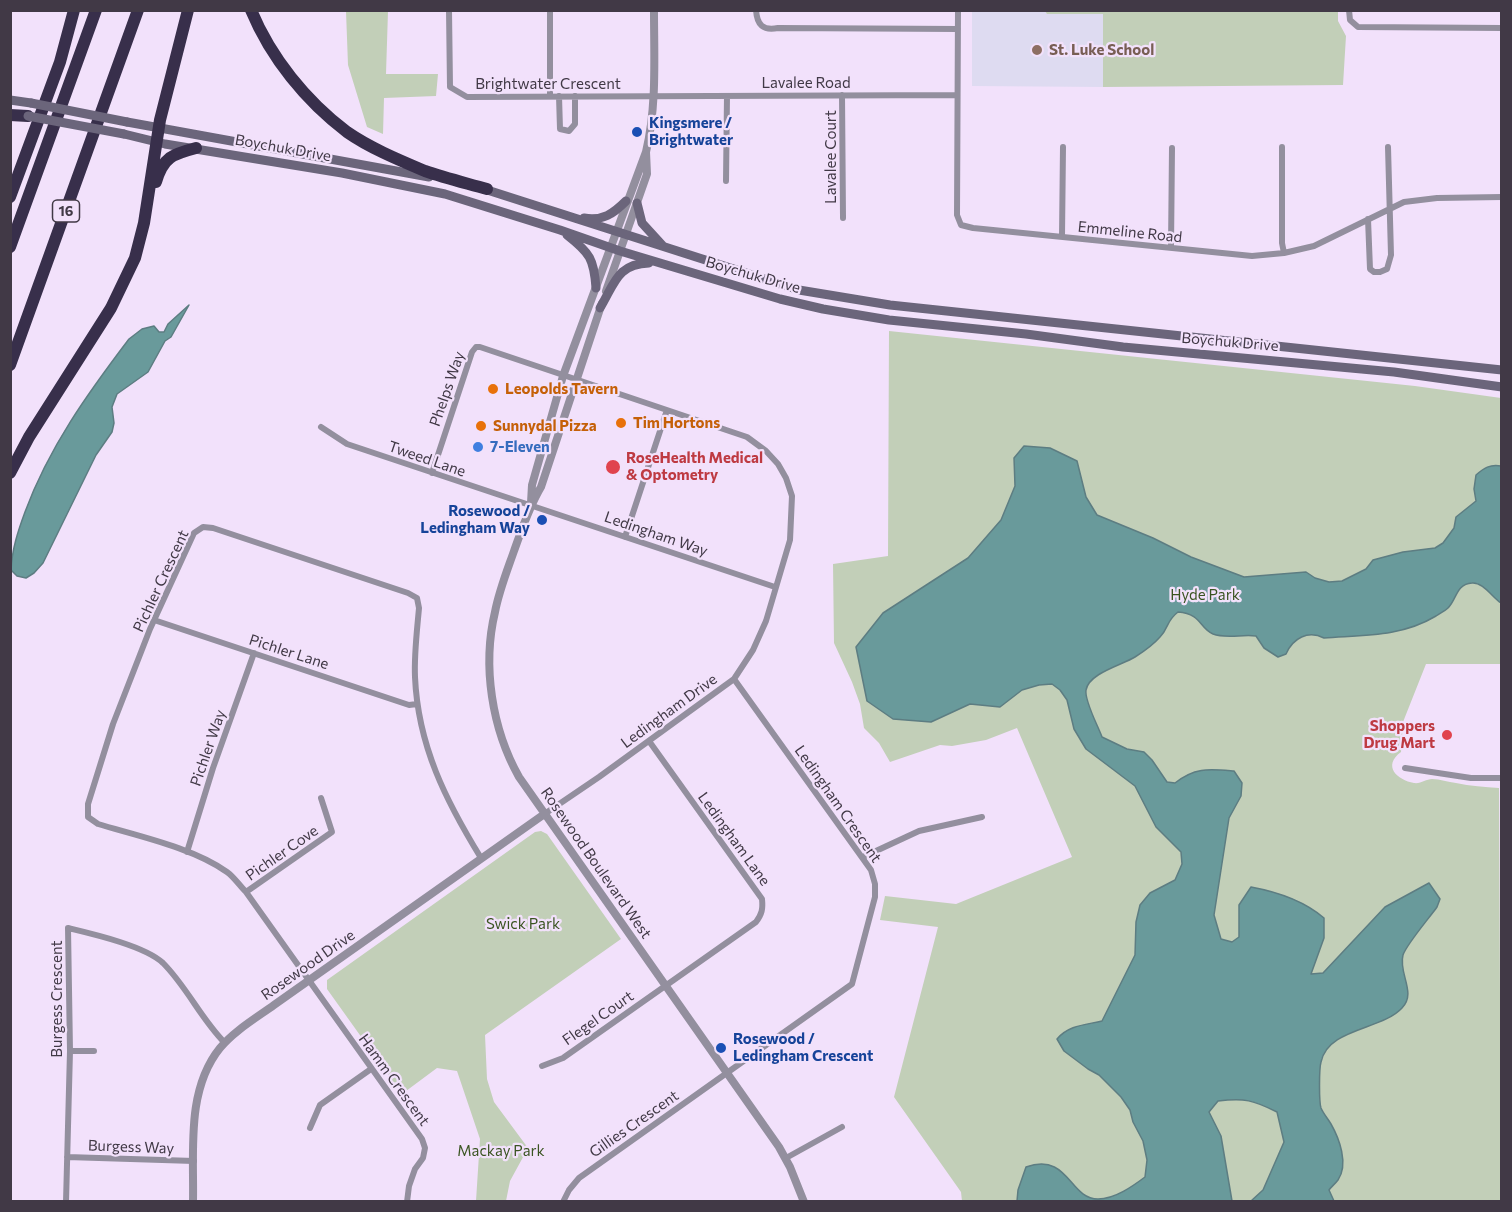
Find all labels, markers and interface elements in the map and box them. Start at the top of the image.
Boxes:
place label: St. Luke School [1049,41,1154,59]
marker: St. Luke School [1030,43,1044,57]
street label: Lavalee Road [761,74,851,92]
street label: Brightwater Crescent [475,75,621,93]
street label: Lavalee Court [822,110,840,204]
place label: Kingsmere / Brightwater [649,114,733,149]
marker: Kingsmere / Brightwater [630,125,644,139]
street label: Boychuk Drive [233,131,333,165]
road number: 16 [52,200,80,222]
street label: Emmeline Road [1077,218,1183,246]
street label: Boychuk Drive [704,253,802,297]
street label: Boychuk Drive [1181,329,1279,355]
street label: Phelps Way [426,349,468,429]
place label: Leopolds Tavern [505,380,618,398]
marker: Leopolds Tavern [486,382,500,396]
place label: Tim Hortons [633,414,720,432]
marker: Tim Hortons [614,416,628,430]
place label: Sunnydal Pizza [493,417,597,435]
marker: Sunnydal Pizza [474,419,488,433]
street label: Tweed Lane [386,437,468,481]
place label: 7-Eleven [490,438,550,456]
marker: 7-Eleven [471,440,485,454]
place label: RoseHealth Medical & Optometry [626,449,763,484]
marker: RoseHealth Medical & Optometry [604,458,622,476]
place label: Rosewood / Ledingham Way [420,502,530,537]
street label: Ledingham Way [602,508,710,560]
marker: Rosewood / Ledingham Way [535,513,549,527]
street label: Pichler Crescent [129,527,193,635]
park label: Hyde Park [1170,586,1240,604]
street label: Pichler Lane [247,631,331,673]
street label: Ledingham Drive [617,670,721,752]
street label: Pichler Way [186,707,230,789]
place label: Shoppers Drug Mart [1363,717,1435,752]
marker: Shoppers Drug Mart [1440,728,1454,742]
street label: Ledingham Crescent [791,742,885,866]
street label: Rosewood Boulevard West [537,784,655,942]
street label: Ledingham Lane [694,789,774,889]
street label: Pichler Cove [242,821,322,885]
park label: Swick Park [486,915,560,933]
street label: Rosewood Drive [258,926,358,1004]
street label: Burgess Crescent [48,940,66,1058]
street label: Flegel Court [559,987,637,1049]
place label: Rosewood / Ledingham Crescent [733,1030,873,1065]
street label: Hamm Crescent [355,1031,433,1129]
marker: Rosewood / Ledingham Crescent [714,1041,728,1055]
street label: Gillies Crescent [586,1087,682,1161]
street label: Burgess Way [88,1136,174,1158]
park label: Mackay Park [457,1142,545,1160]

